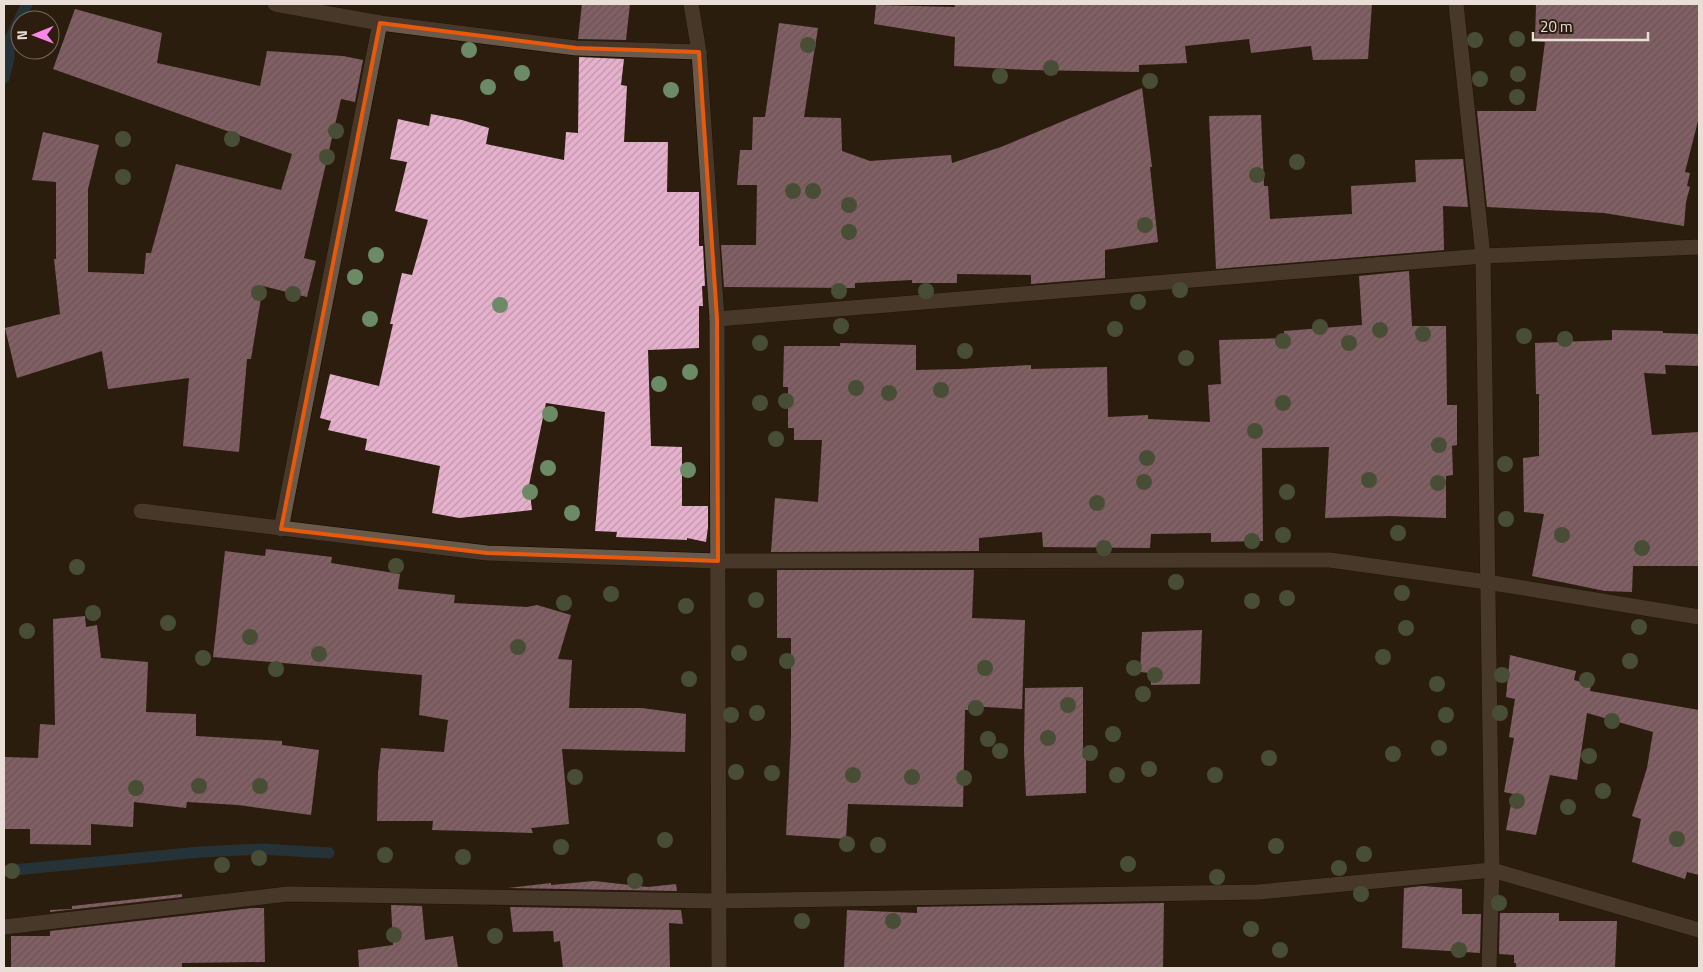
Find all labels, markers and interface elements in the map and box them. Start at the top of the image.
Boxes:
north arrow [10,10,60,60]
scale bar [1533,10,1648,42]
text: 20 m [1540,15,1573,38]
text: N [11,30,32,40]

